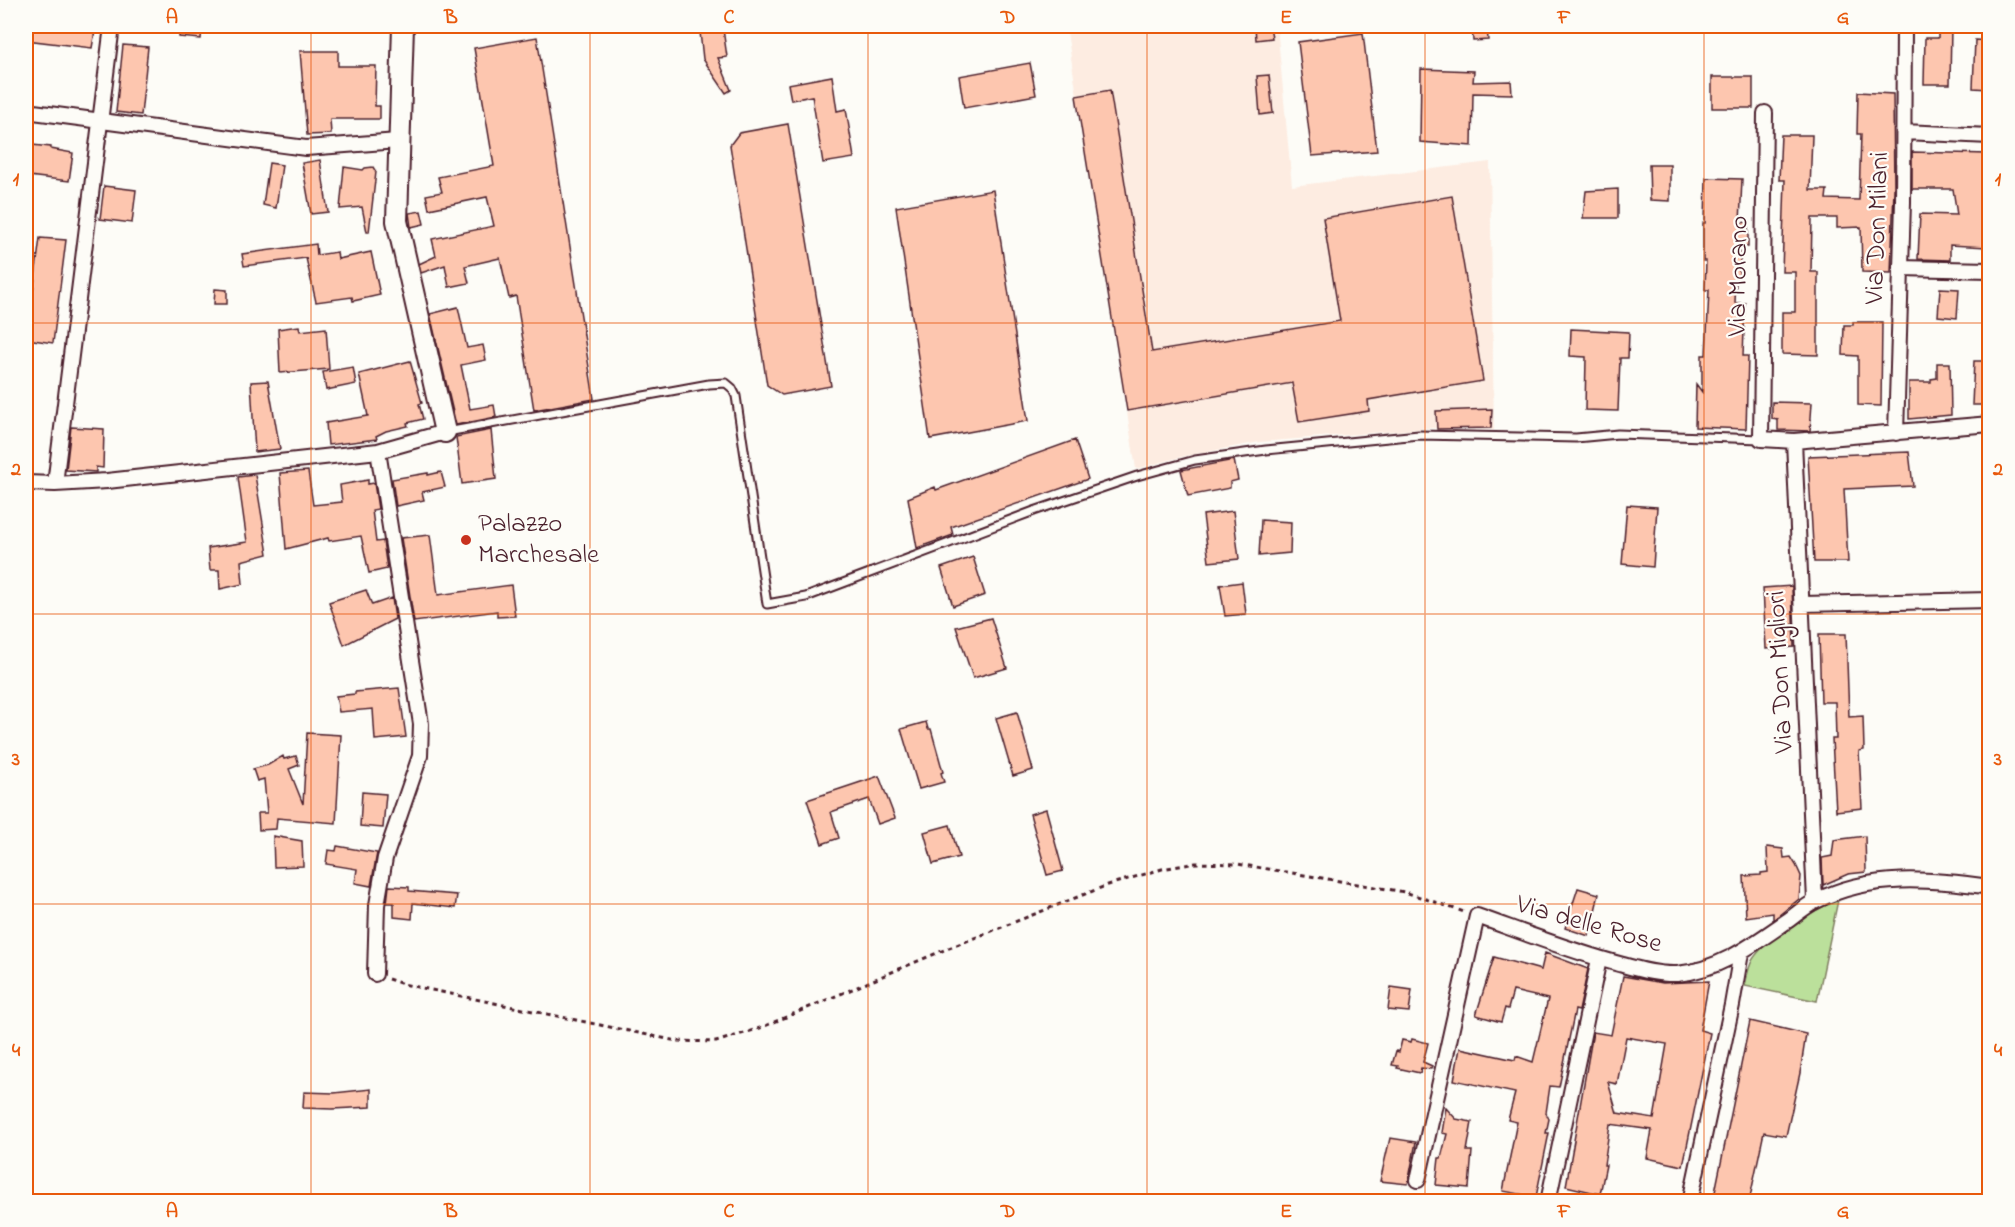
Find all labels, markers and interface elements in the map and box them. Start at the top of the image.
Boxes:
text: A [166,4,178,33]
text: B [443,4,458,33]
text: C [724,4,735,33]
text: D [1000,4,1015,33]
text: E [1280,4,1292,33]
text: F [1557,4,1571,33]
text: G [1837,4,1850,33]
street label: Via Don Milani [1856,151,1900,306]
text: 1 [13,166,20,195]
text: 1 [1995,166,2002,195]
street label: Via Morano [1718,215,1760,338]
text: 2 [10,456,21,485]
text: 2 [1992,456,2003,485]
place label: Palazzo Marchesale [478,505,600,575]
marker: Palazzo Marchesale [459,533,473,547]
street label: Via Don Migliori [1757,590,1805,755]
text: 3 [11,746,20,775]
text: 3 [1993,746,2002,775]
street label: Via delle Rose [1510,885,1667,965]
text: 4 [12,1037,21,1066]
text: 4 [1994,1037,2003,1066]
text: A [166,1198,178,1227]
text: B [443,1198,458,1227]
text: C [724,1198,735,1227]
text: D [1000,1198,1015,1227]
text: E [1280,1198,1292,1227]
text: F [1557,1198,1571,1227]
text: G [1837,1198,1850,1227]

